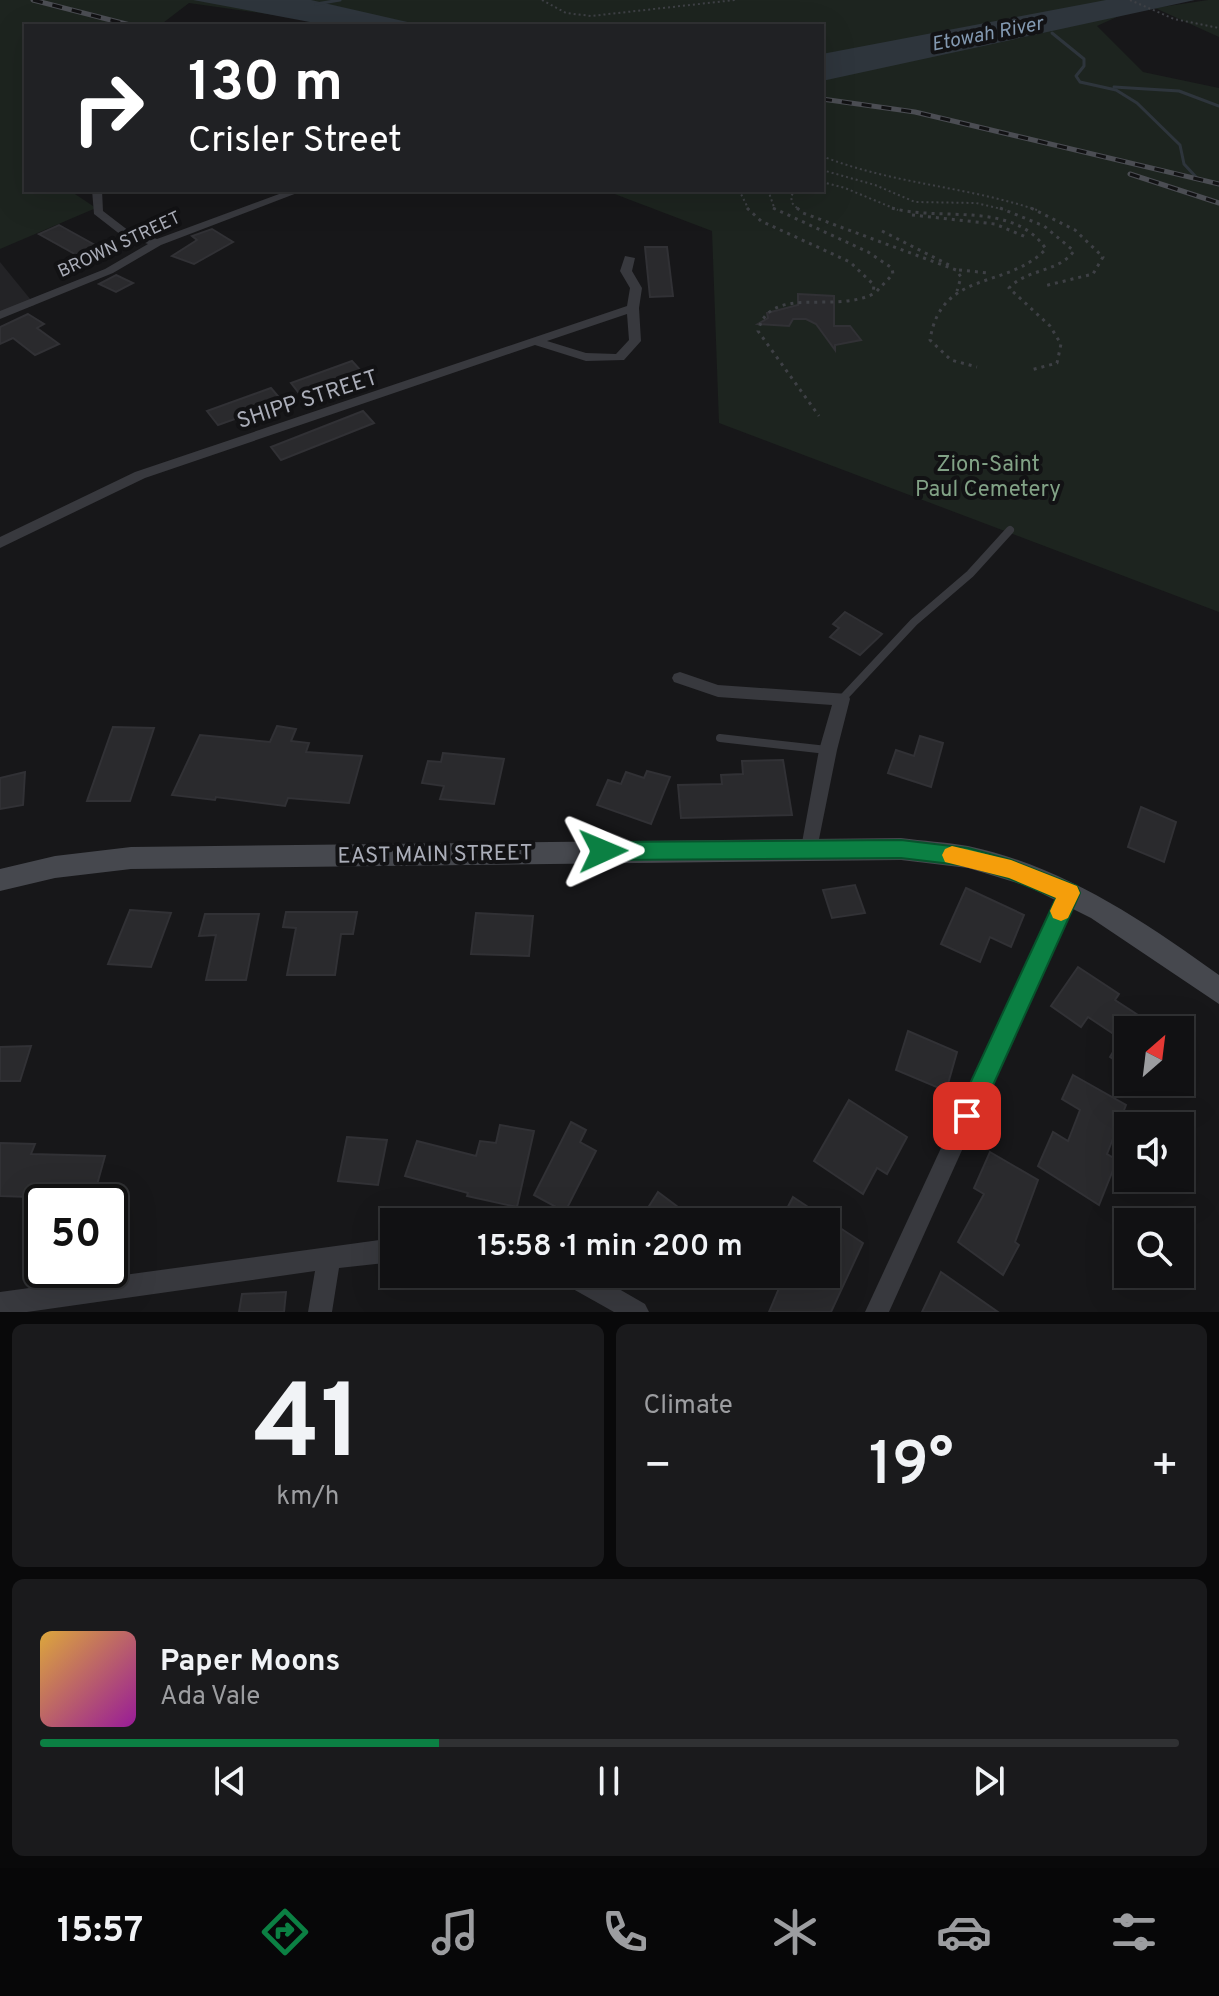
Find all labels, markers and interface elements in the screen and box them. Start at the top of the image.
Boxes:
water label: Etowah River [929,11,1047,59]
text: 130 m [188,50,343,120]
icon: right [56,56,160,160]
text: Crisler Street [188,119,402,165]
street label: BROWN STREET [55,207,185,284]
street label: SHIPP STREET [234,365,382,436]
park label: Zion-Saint Paul Cemetery [915,452,1061,504]
position arrow [561,809,645,893]
street label: EAST MAIN STREET [337,840,533,871]
north arrow [1114,1016,1194,1096]
map controls [1114,1016,1194,1288]
pin [933,1082,1001,1150]
icon: arrive [945,1094,989,1138]
button: sound [1114,1112,1194,1192]
speed limit sign: 50 [24,1184,128,1288]
button: search [1114,1208,1194,1288]
text: 15:58 · 1 min · 200 m [477,1229,743,1266]
text: 41 [254,1363,362,1495]
text: Climate [644,1390,733,1423]
text: 19° [869,1430,954,1506]
text: − [644,1440,672,1496]
text: + [1151,1440,1179,1496]
text: km/h [276,1481,339,1514]
text: Paper Moons [160,1644,340,1681]
text: Ada Vale [160,1681,260,1714]
icon: previous [208,1759,252,1803]
icon: pause [587,1759,631,1803]
icon: next [967,1759,1011,1803]
icon: directions [257,1904,313,1960]
icon: music [427,1904,483,1960]
icon: phone [597,1904,653,1960]
icon: climate [767,1904,823,1960]
icon: car [936,1904,992,1960]
icon: filters [1106,1904,1162,1960]
text: 15:57 [57,1909,143,1955]

